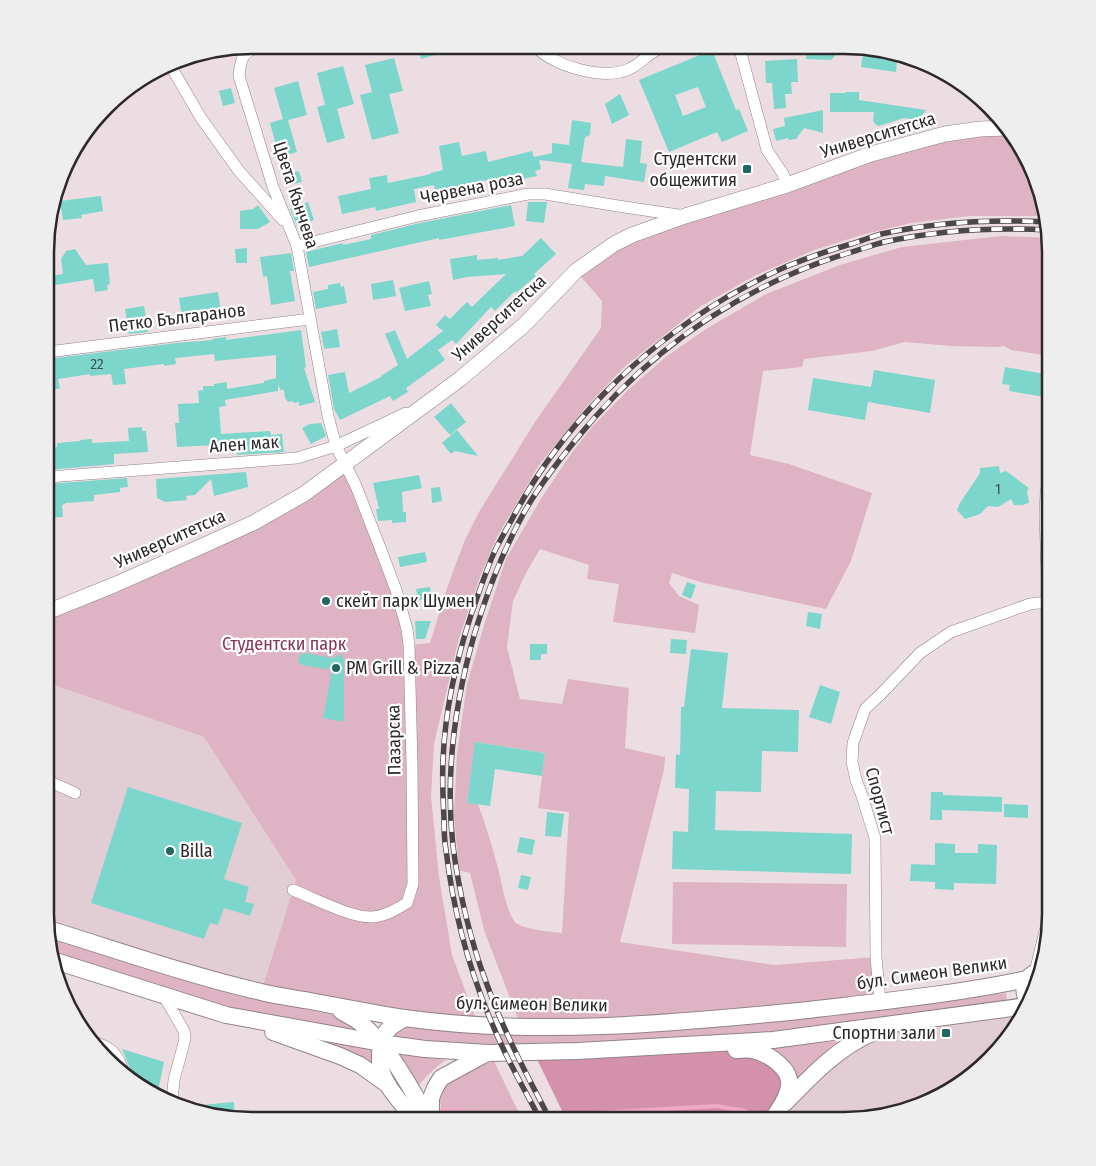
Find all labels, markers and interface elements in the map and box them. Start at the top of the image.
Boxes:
street label: Университетска [817,107,938,163]
street label: Цвета Кънчева [268,139,324,252]
place label: Студентски общежития [650,148,737,191]
marker: Студентски общежития [741,163,753,175]
street label: Червена роза [419,167,525,209]
street label: Университетска [447,270,551,367]
street label: Петко Българанов [107,299,247,337]
house number: 22 [90,355,104,373]
street label: Ален мак [208,431,280,457]
house number: 1 [995,480,1001,498]
street label: Университетска [110,505,229,574]
place label: скейт парк Шумен [336,590,475,612]
marker: скейт парк Шумен [320,595,332,607]
park label: Студентски парк [222,633,347,655]
place label: PM Grill & Pizza [346,657,460,679]
marker: PM Grill & Pizza [330,662,342,674]
street label: Пазарска [382,704,406,775]
street label: Спортист [860,765,900,838]
place label: Billa [180,840,213,862]
marker: Billa [164,845,176,857]
street label: бул. Симеон Велики [855,952,1009,994]
street label: бул. Симеон Велики [456,992,608,1016]
place label: Спортни зали [833,1022,936,1044]
marker: Спортни зали [940,1027,952,1039]

